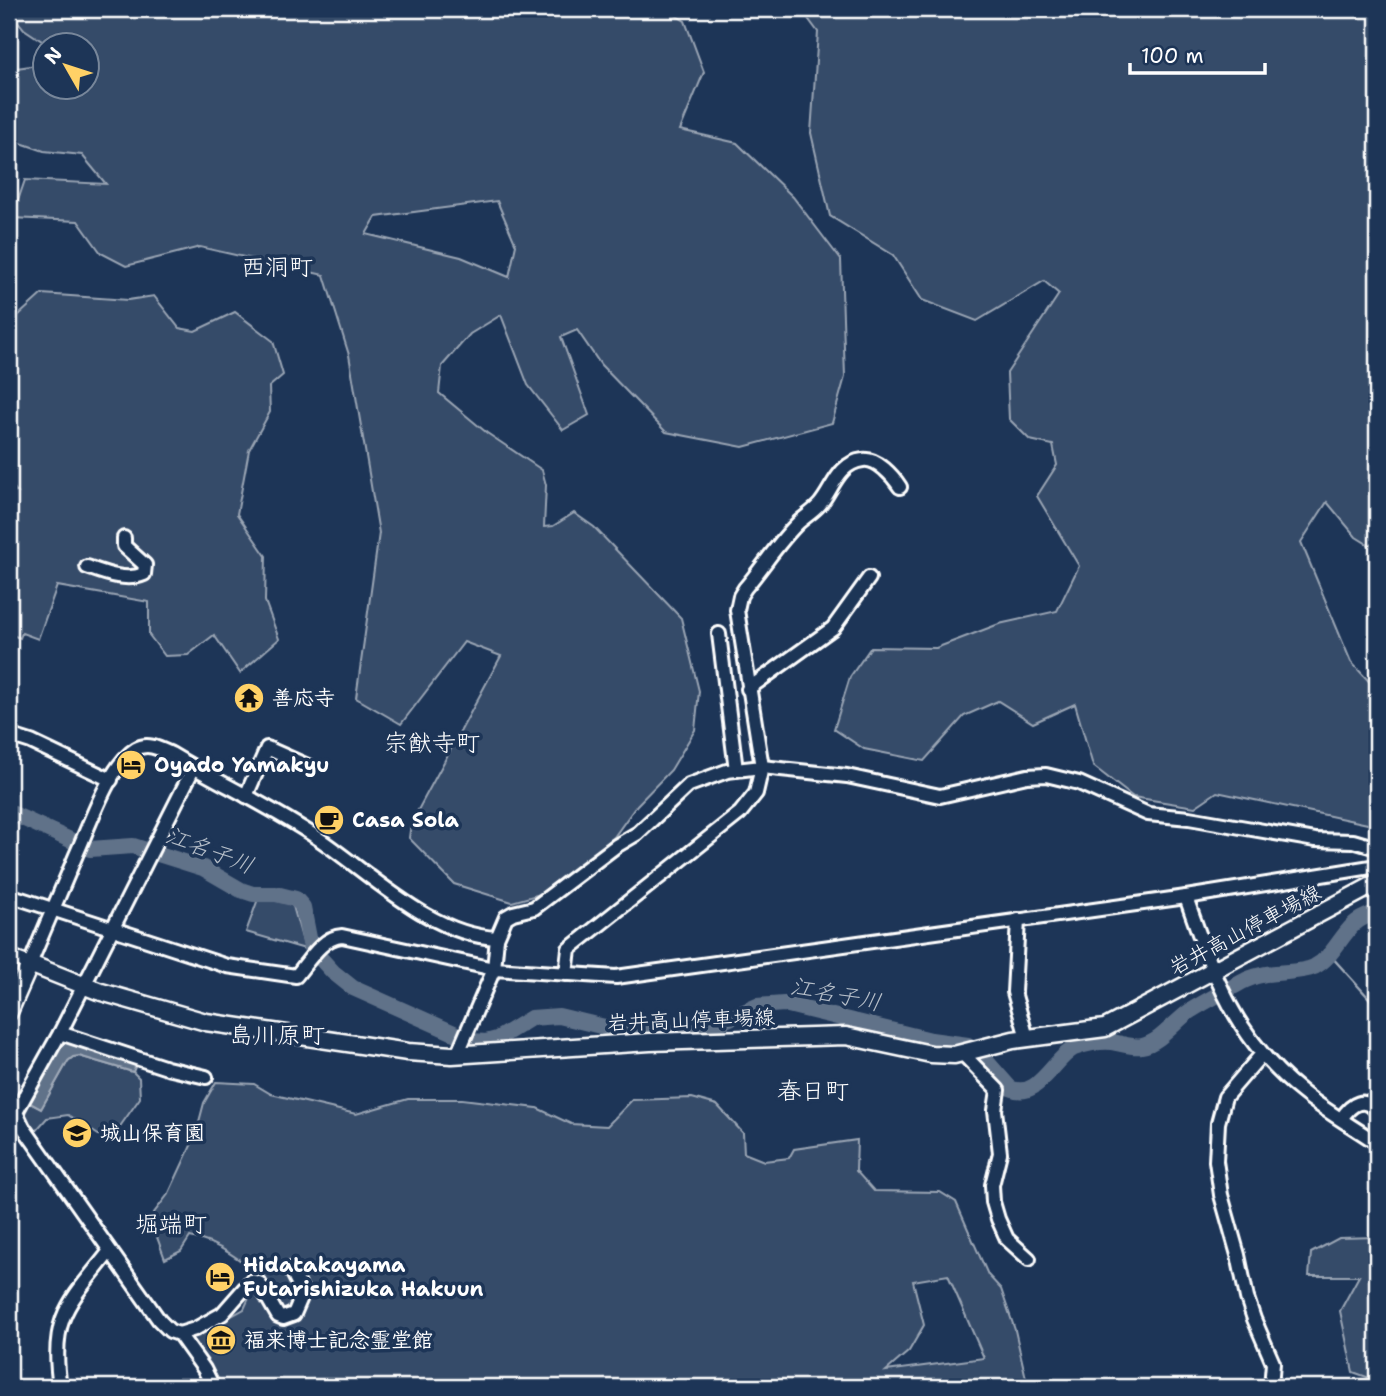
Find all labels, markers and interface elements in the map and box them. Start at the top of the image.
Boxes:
north arrow [32,32,102,102]
scale bar [1130,32,1265,76]
text: N [39,42,68,69]
text: 100 m [1141,42,1204,70]
district label: 西洞町 [241,251,313,283]
temple icon: 善応寺 [232,681,266,715]
place label: 善応寺 [272,684,335,712]
district label: 宗猷寺町 [384,727,480,759]
hotel icon: Oyado Yamakyu [114,748,148,782]
place label: Oyado Yamakyu [154,751,329,779]
cafe icon: Casa Sola [312,803,346,837]
place label: Casa Sola [352,806,460,834]
water label: 江名子川 [162,820,258,880]
street label: 岩井高山停車場線 [1164,878,1326,982]
water label: 江名子川 [788,970,884,1018]
street label: 岩井高山停車場線 [607,1003,775,1037]
district label: 島川原町 [229,1019,325,1051]
district label: 春日町 [777,1075,849,1107]
school or university icon: 城山保育園 [60,1116,94,1150]
place label: 城山保育園 [100,1119,205,1147]
district label: 堀端町 [135,1208,207,1240]
place label: Hidatakayama Futarishizuka Hakuun [243,1251,484,1303]
hotel icon: Hidatakayama Futarishizuka Hakuun [203,1260,237,1294]
museum icon: 福来博士記念霊堂館 [204,1323,238,1357]
place label: 福来博士記念霊堂館 [244,1326,433,1354]

